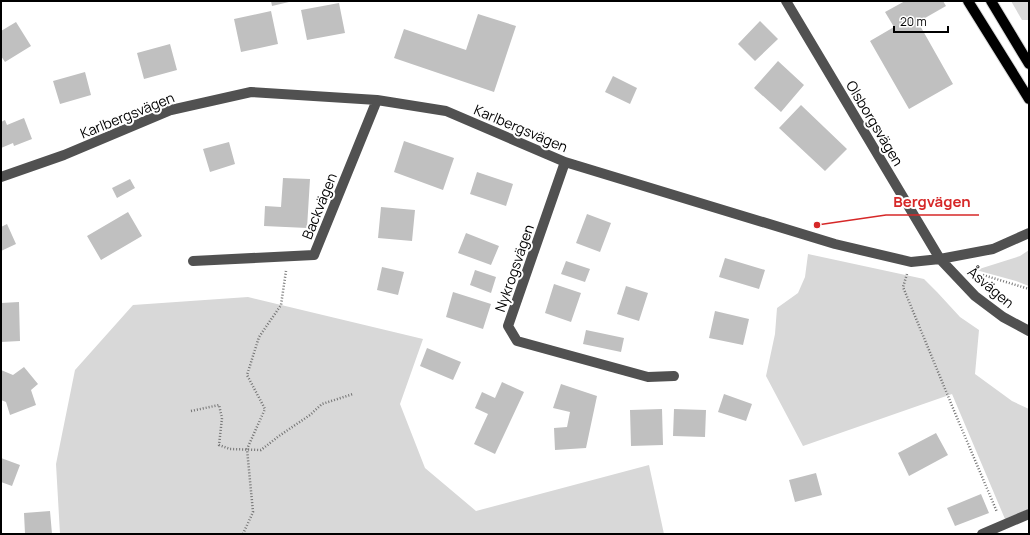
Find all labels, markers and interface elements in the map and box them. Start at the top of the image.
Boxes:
scale bar [894,8,948,34]
text: 20 m [900,13,927,30]
street label: Olsborgsvägen [842,77,908,169]
street label: Karlbergsvägen [77,87,177,143]
street label: Karlbergsvägen [471,100,571,156]
street label: Backvägen [297,170,341,242]
callout: Bergvägen [886,188,979,215]
text: Bergvägen [893,191,971,212]
street label: Nykrogsvägen [490,222,538,314]
street label: Åsvägen [964,262,1018,312]

